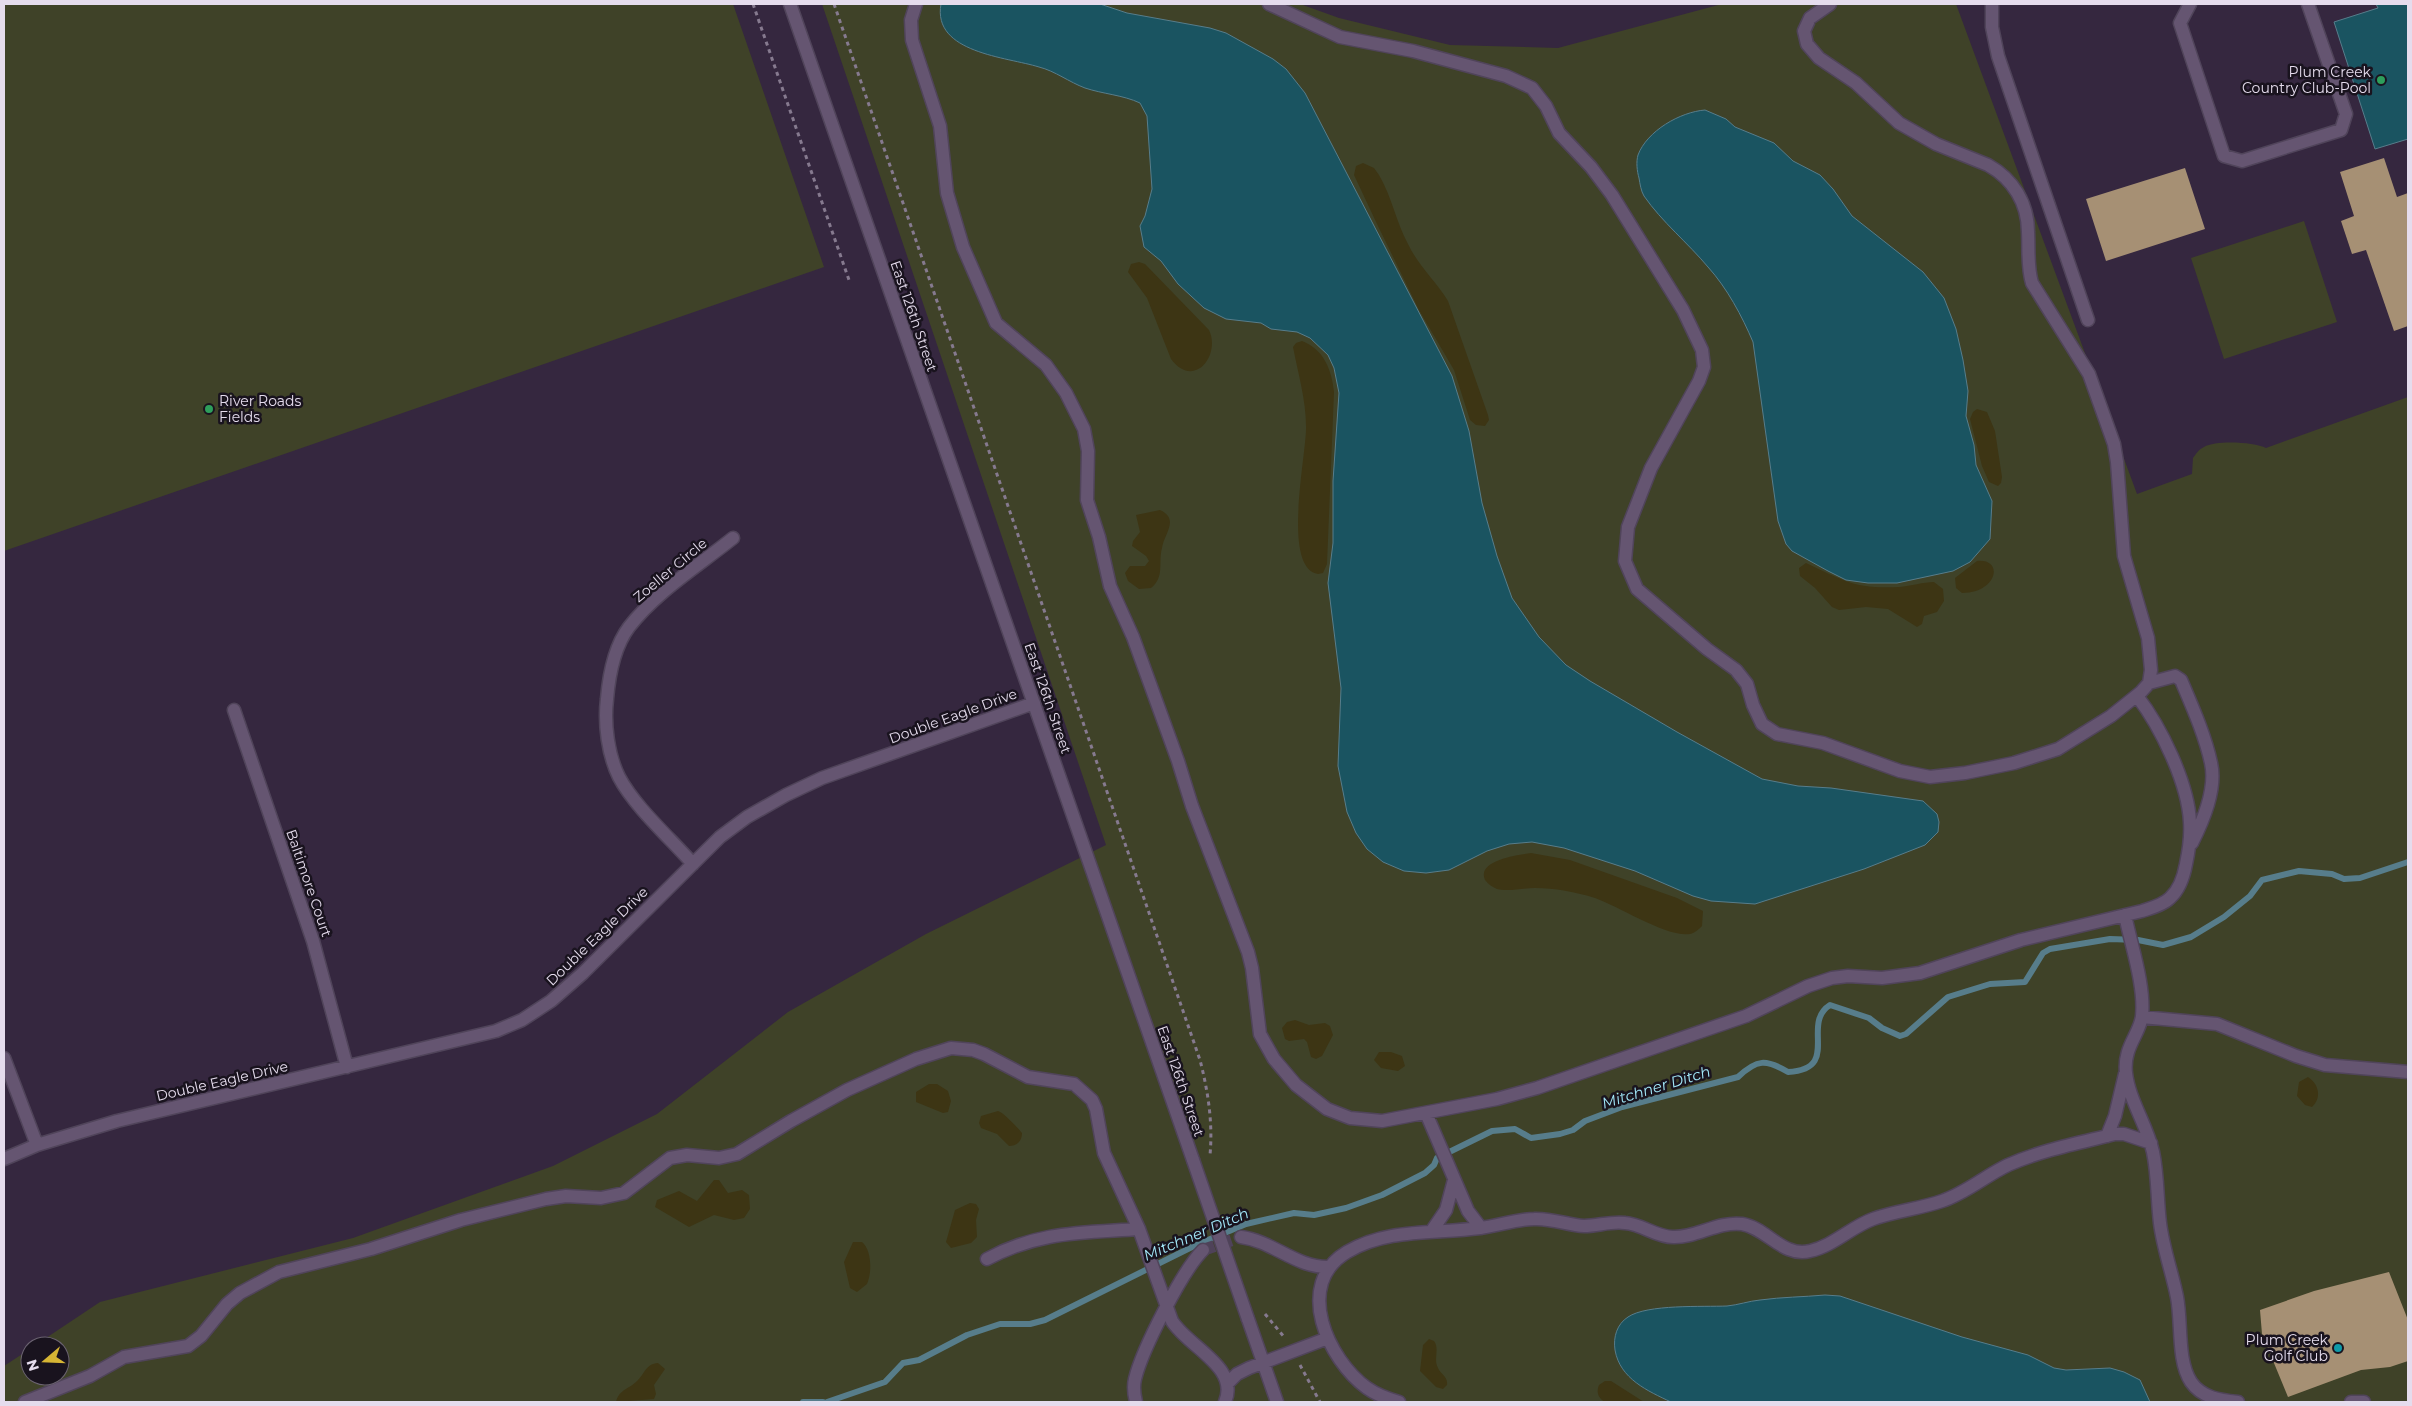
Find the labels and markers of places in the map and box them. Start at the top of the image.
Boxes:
place label: Plum Creek Country Club-Pool [2242,63,2372,97]
marker: Plum Creek Country Club-Pool [2375,74,2387,86]
place label: River Roads Fields [219,392,302,426]
marker: River Roads Fields [203,403,215,415]
place label: Plum Creek Golf Club [2246,1331,2329,1365]
marker: Plum Creek Golf Club [2332,1342,2344,1354]

